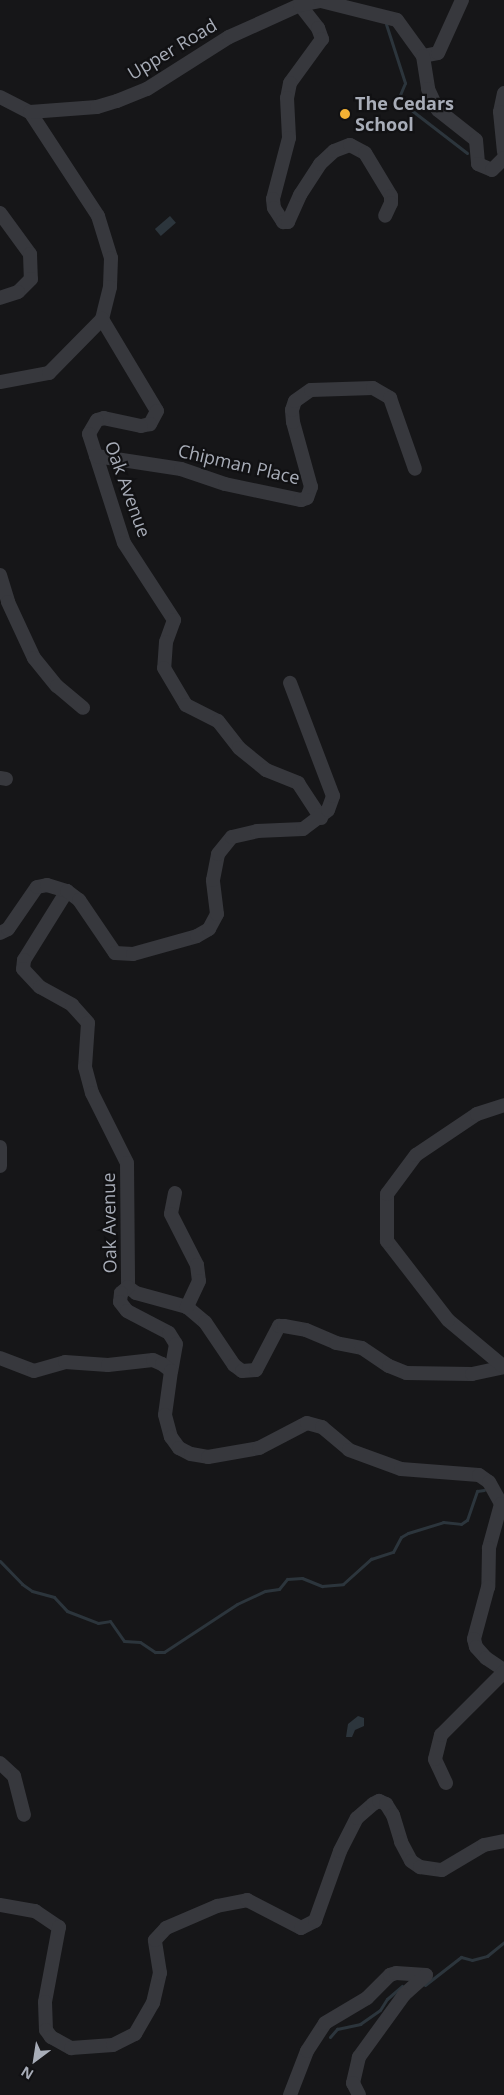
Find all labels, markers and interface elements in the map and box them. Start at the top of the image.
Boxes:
street label: Upper Road [123,14,221,84]
place label: The Cedars School [355,93,454,136]
marker: The Cedars School [339,108,351,120]
street label: Oak Avenue [101,438,155,540]
street label: Chipman Place [176,439,302,489]
street label: Oak Avenue [97,1172,121,1274]
north arrow [10,2035,60,2085]
text: N [17,2062,37,2084]

